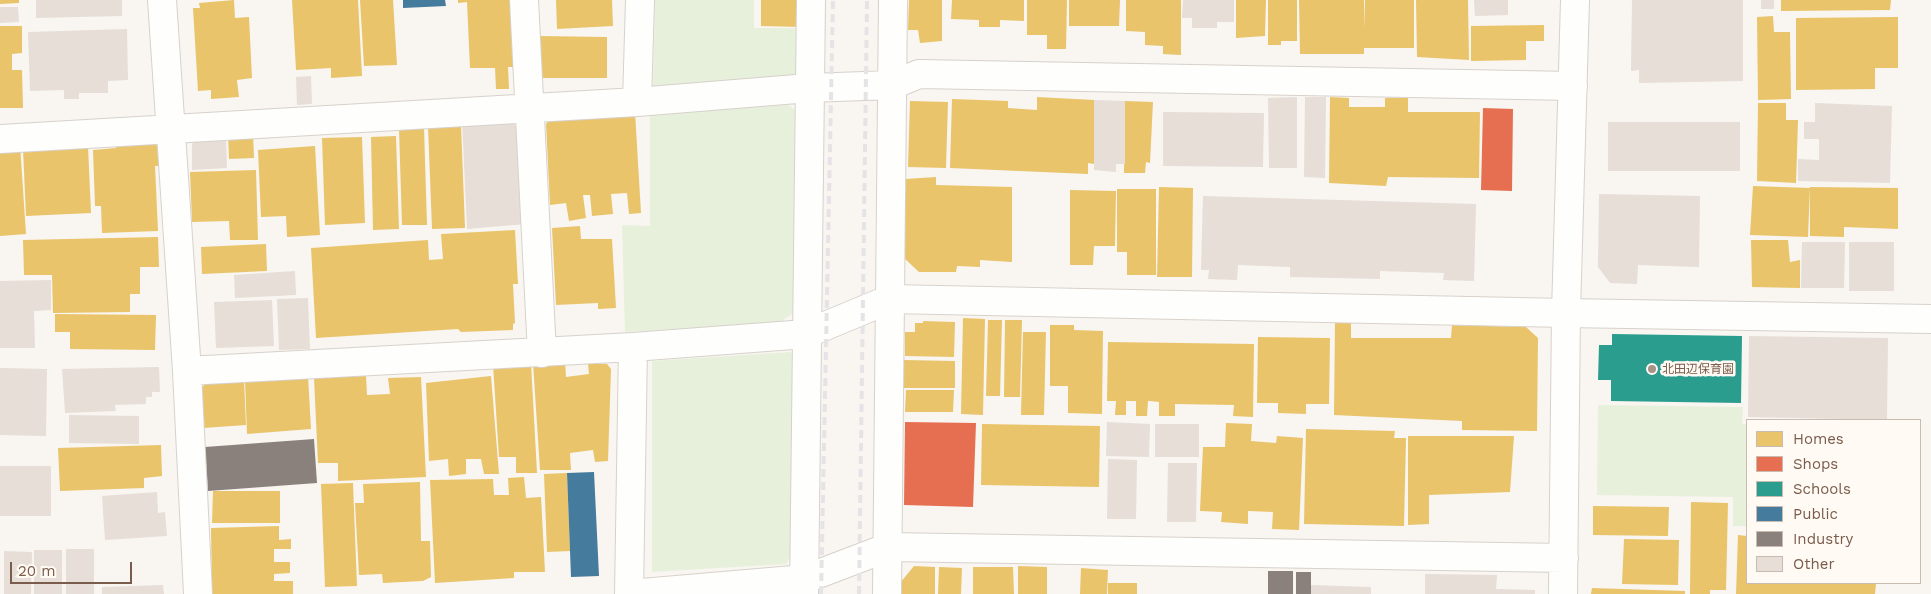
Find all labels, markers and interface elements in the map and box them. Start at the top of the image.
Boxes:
place label: 北田辺保育園 [1662,362,1734,376]
marker: 北田辺保育園 [1646,363,1658,375]
legend [1746,419,1921,584]
text: Homes [1793,430,1844,448]
text: Shops [1793,455,1838,473]
text: Schools [1793,480,1851,498]
text: Public [1793,505,1838,523]
text: Industry [1793,530,1853,548]
scale bar [12,552,135,584]
text: Other [1793,555,1835,573]
text: 20 m [18,562,56,580]

